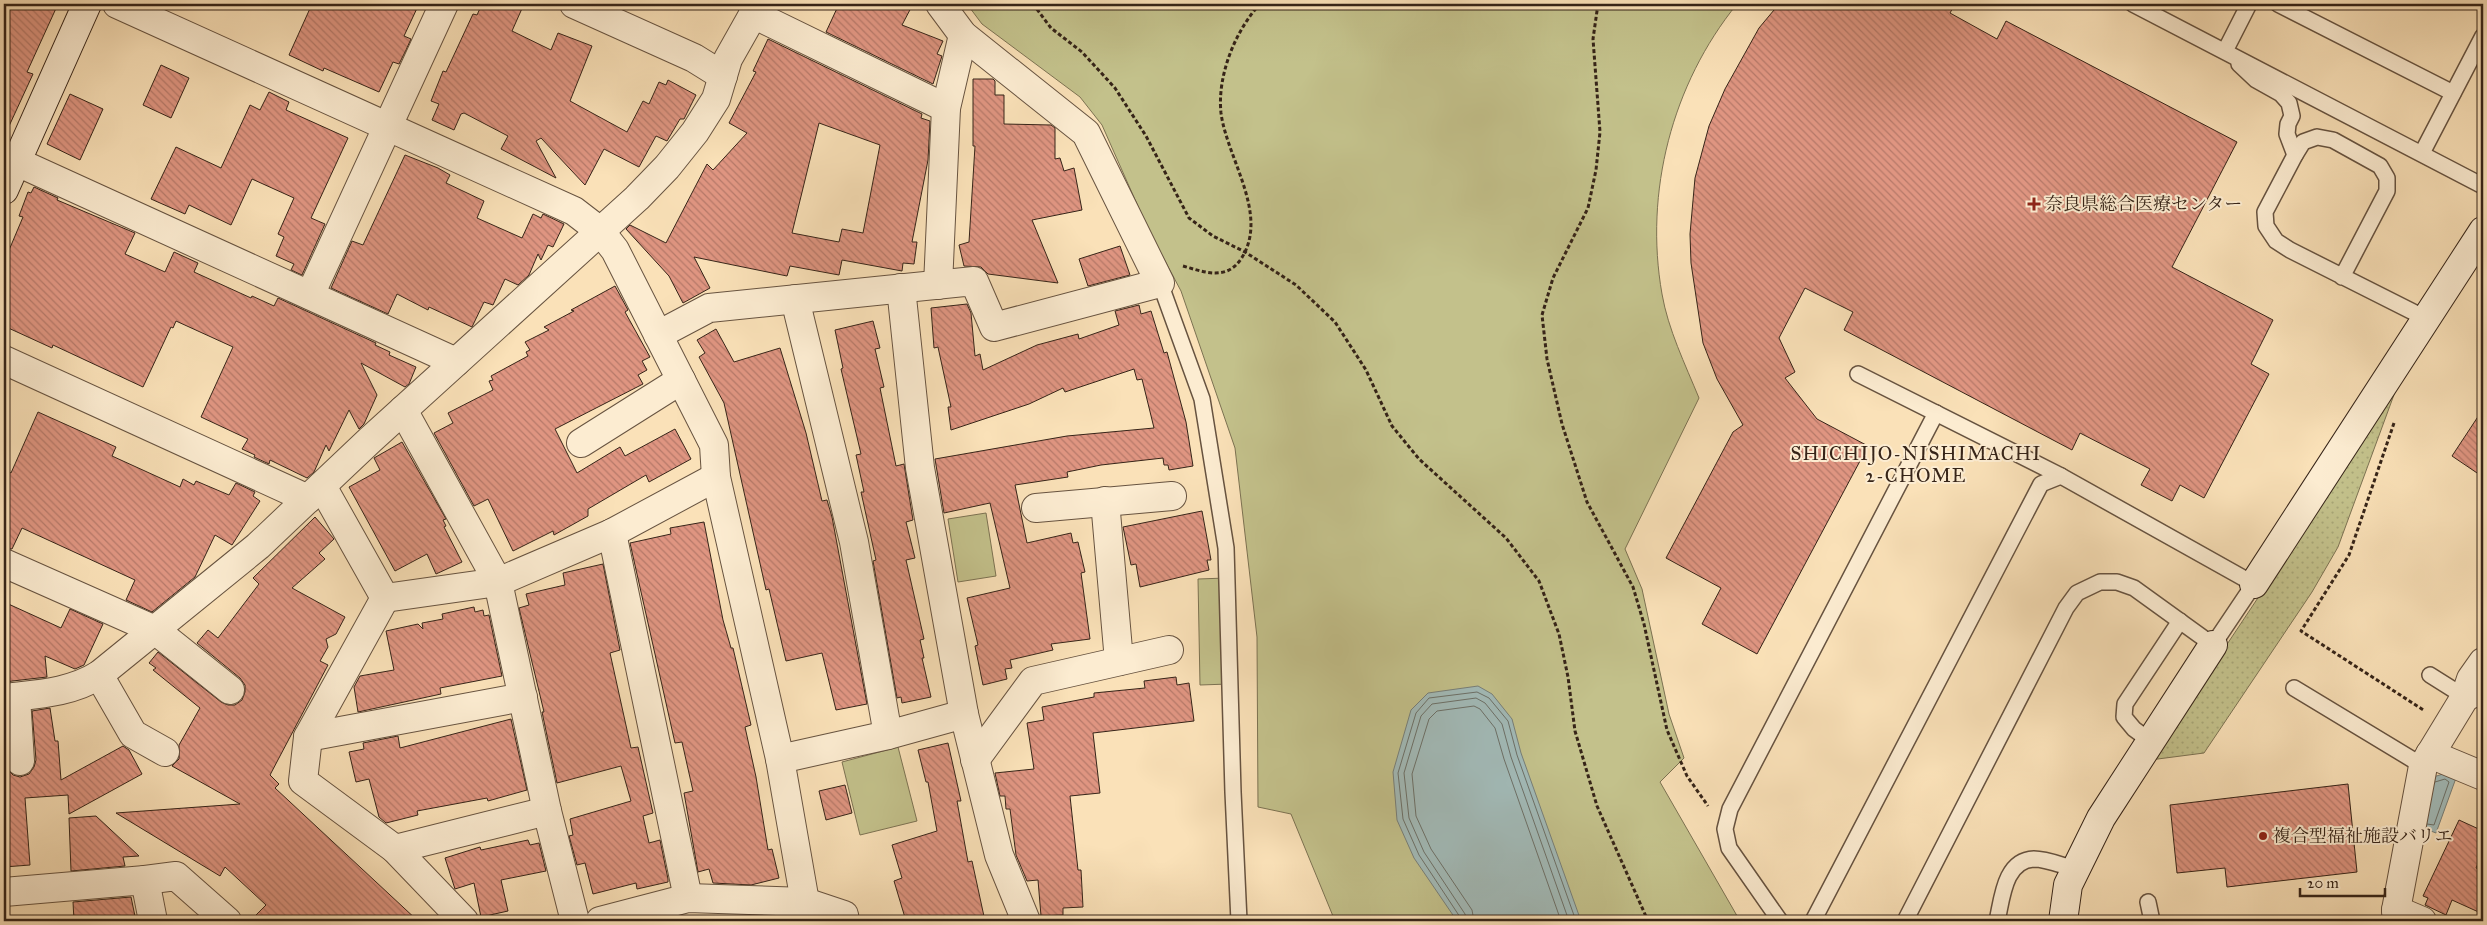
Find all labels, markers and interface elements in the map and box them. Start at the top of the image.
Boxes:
place label: 奈良県総合医療センター [2045,193,2242,215]
marker: 奈良県総合医療センター [2027,197,2041,211]
district label: SHICHIJO-NISHIMACHI 2-CHOME [1791,442,2041,487]
place label: 複合型福祉施設バリエ [2273,825,2453,847]
marker: 複合型福祉施設バリエ [2257,830,2269,842]
scale bar [2300,865,2384,897]
text: 20 m [2307,874,2339,892]

